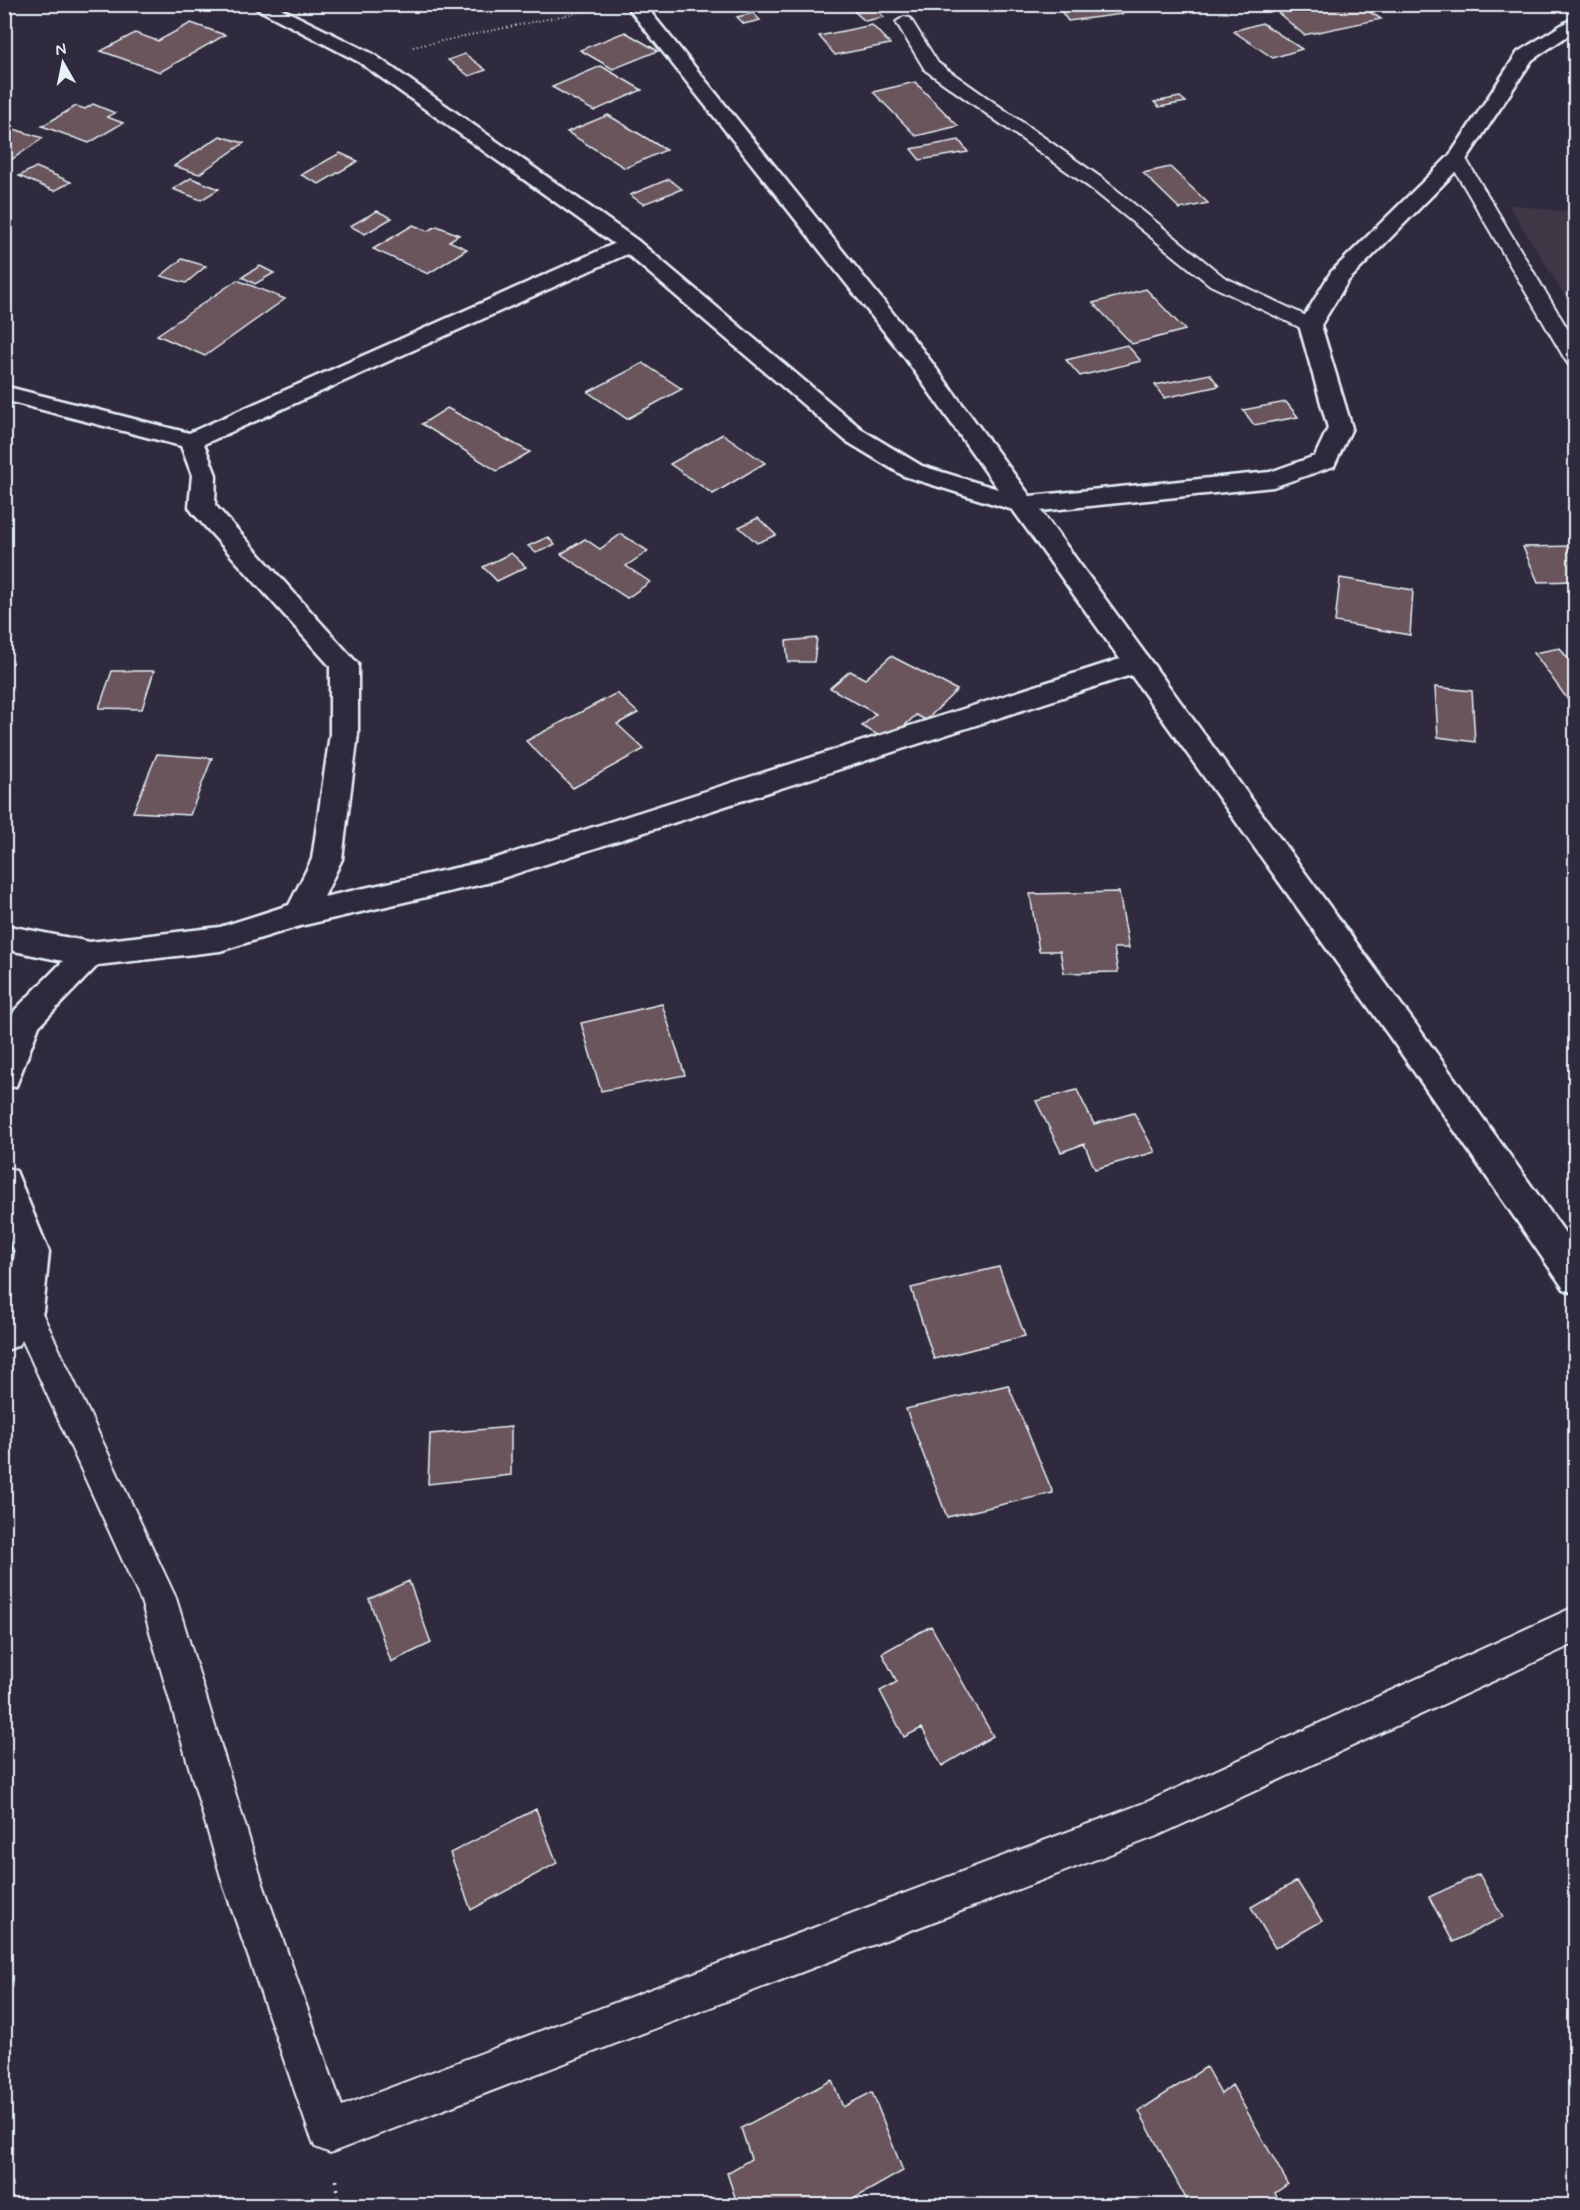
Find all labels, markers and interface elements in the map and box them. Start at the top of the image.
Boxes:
north arrow [33,33,93,93]
text: N [54,38,68,61]

